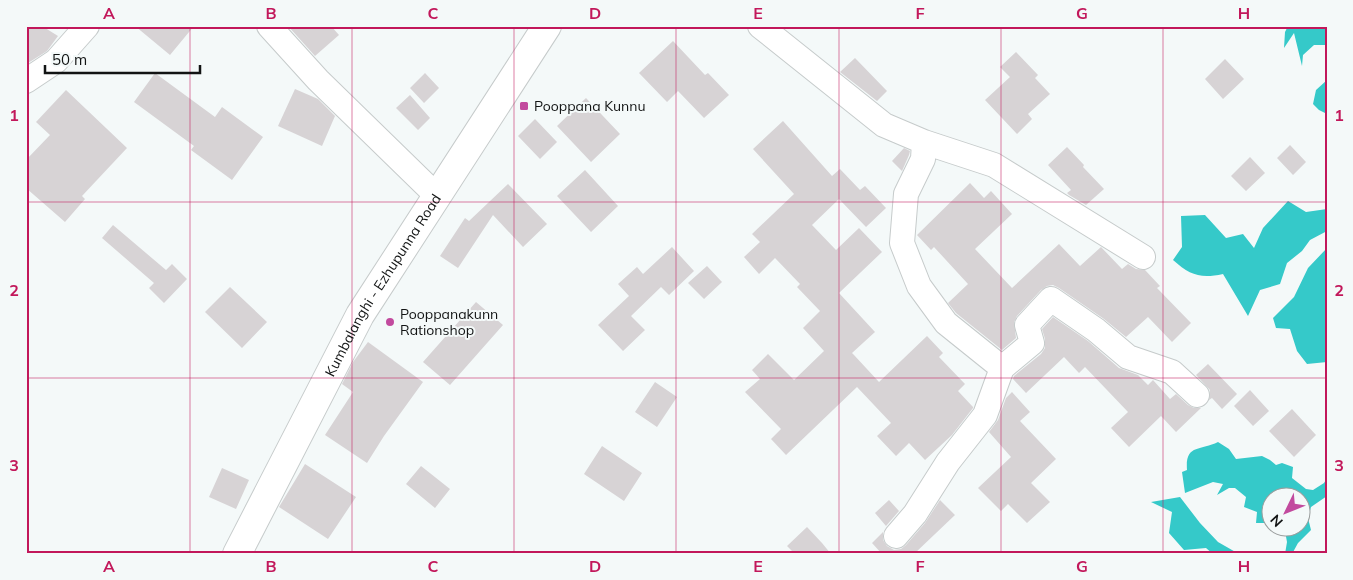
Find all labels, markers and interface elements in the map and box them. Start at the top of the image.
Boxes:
text: A [103,3,115,23]
text: B [265,3,277,23]
text: C [428,3,439,23]
text: D [589,3,601,23]
text: E [753,3,763,23]
text: F [915,3,925,23]
text: G [1076,3,1088,23]
text: H [1238,3,1250,23]
scale bar [45,42,200,74]
text: 50 m [52,50,87,69]
place label: Pooppana Kunnu [534,97,646,115]
marker: Pooppana Kunnu [518,100,530,112]
text: 1 [9,105,19,125]
text: 1 [1334,105,1344,125]
street label: Kumbalanghi - Ezhupunna Road [321,191,445,380]
text: 2 [9,280,19,300]
text: 2 [1334,280,1344,300]
place label: Pooppanakunn Rationshop [400,305,498,339]
marker: Pooppanakunn Rationshop [384,316,396,328]
text: 3 [9,455,19,475]
text: 3 [1334,455,1344,475]
north arrow [1260,488,1310,538]
text: N [1266,511,1287,531]
text: A [103,556,115,576]
text: B [265,556,277,576]
text: C [428,556,439,576]
text: D [589,556,601,576]
text: E [753,556,763,576]
text: F [915,556,925,576]
text: G [1076,556,1088,576]
text: H [1238,556,1250,576]

